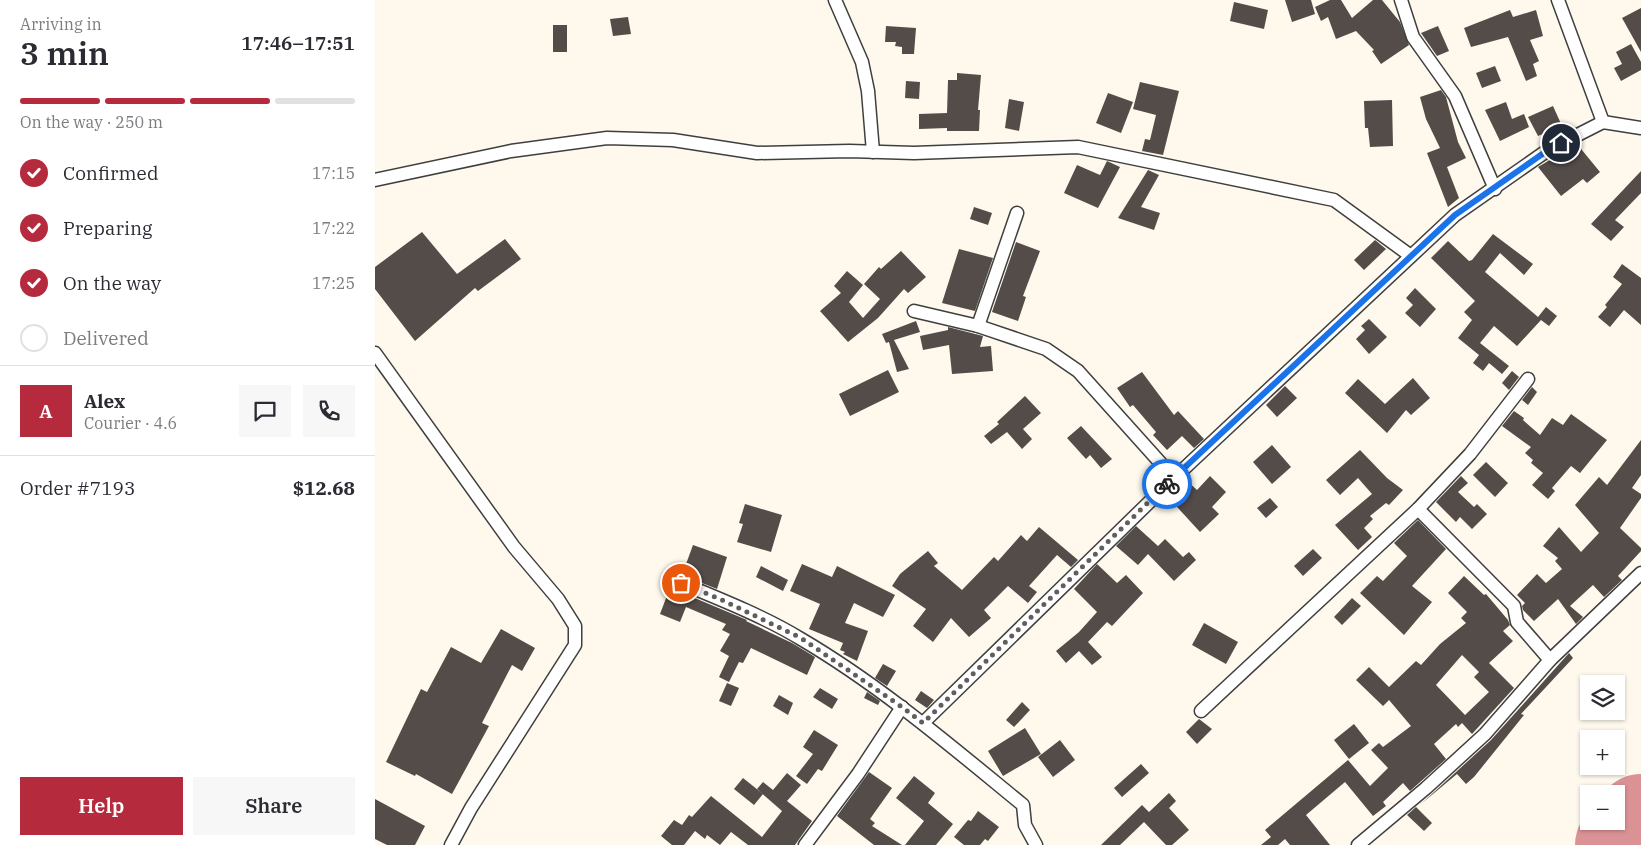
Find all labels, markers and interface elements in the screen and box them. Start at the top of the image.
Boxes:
text: Arriving in [20,14,102,34]
text: 17:46–17:51 [241,31,355,55]
text: 3 min [20,32,109,74]
text: On the way · 250 m [20,112,163,132]
pin [1540,122,1582,164]
icon: home [1547,129,1575,157]
icon: check [20,159,48,187]
text: Confirmed [63,161,158,185]
text: 17:15 [312,163,355,183]
icon: check [20,214,48,242]
text: Preparing [63,216,152,240]
text: 17:22 [312,218,355,238]
icon: check [20,269,48,297]
text: On the way [63,271,161,295]
text: 17:25 [312,273,355,293]
text: Delivered [63,326,149,350]
button: chat [239,385,291,437]
button: phone [303,385,355,437]
text: Alex [84,389,125,413]
text: A [39,399,53,423]
text: Courier · 4.6 [84,413,177,433]
courier [1142,459,1192,509]
icon: bike [1153,470,1181,498]
text: Order #7193 [20,476,135,500]
text: $12.68 [293,476,355,500]
pin [660,562,702,604]
icon: bag [667,569,695,597]
map controls [1580,675,1625,830]
button: layers [1580,675,1625,720]
button: + [1580,730,1625,775]
button: Help [20,777,183,835]
button: Share [193,777,355,835]
button: − [1580,785,1625,830]

